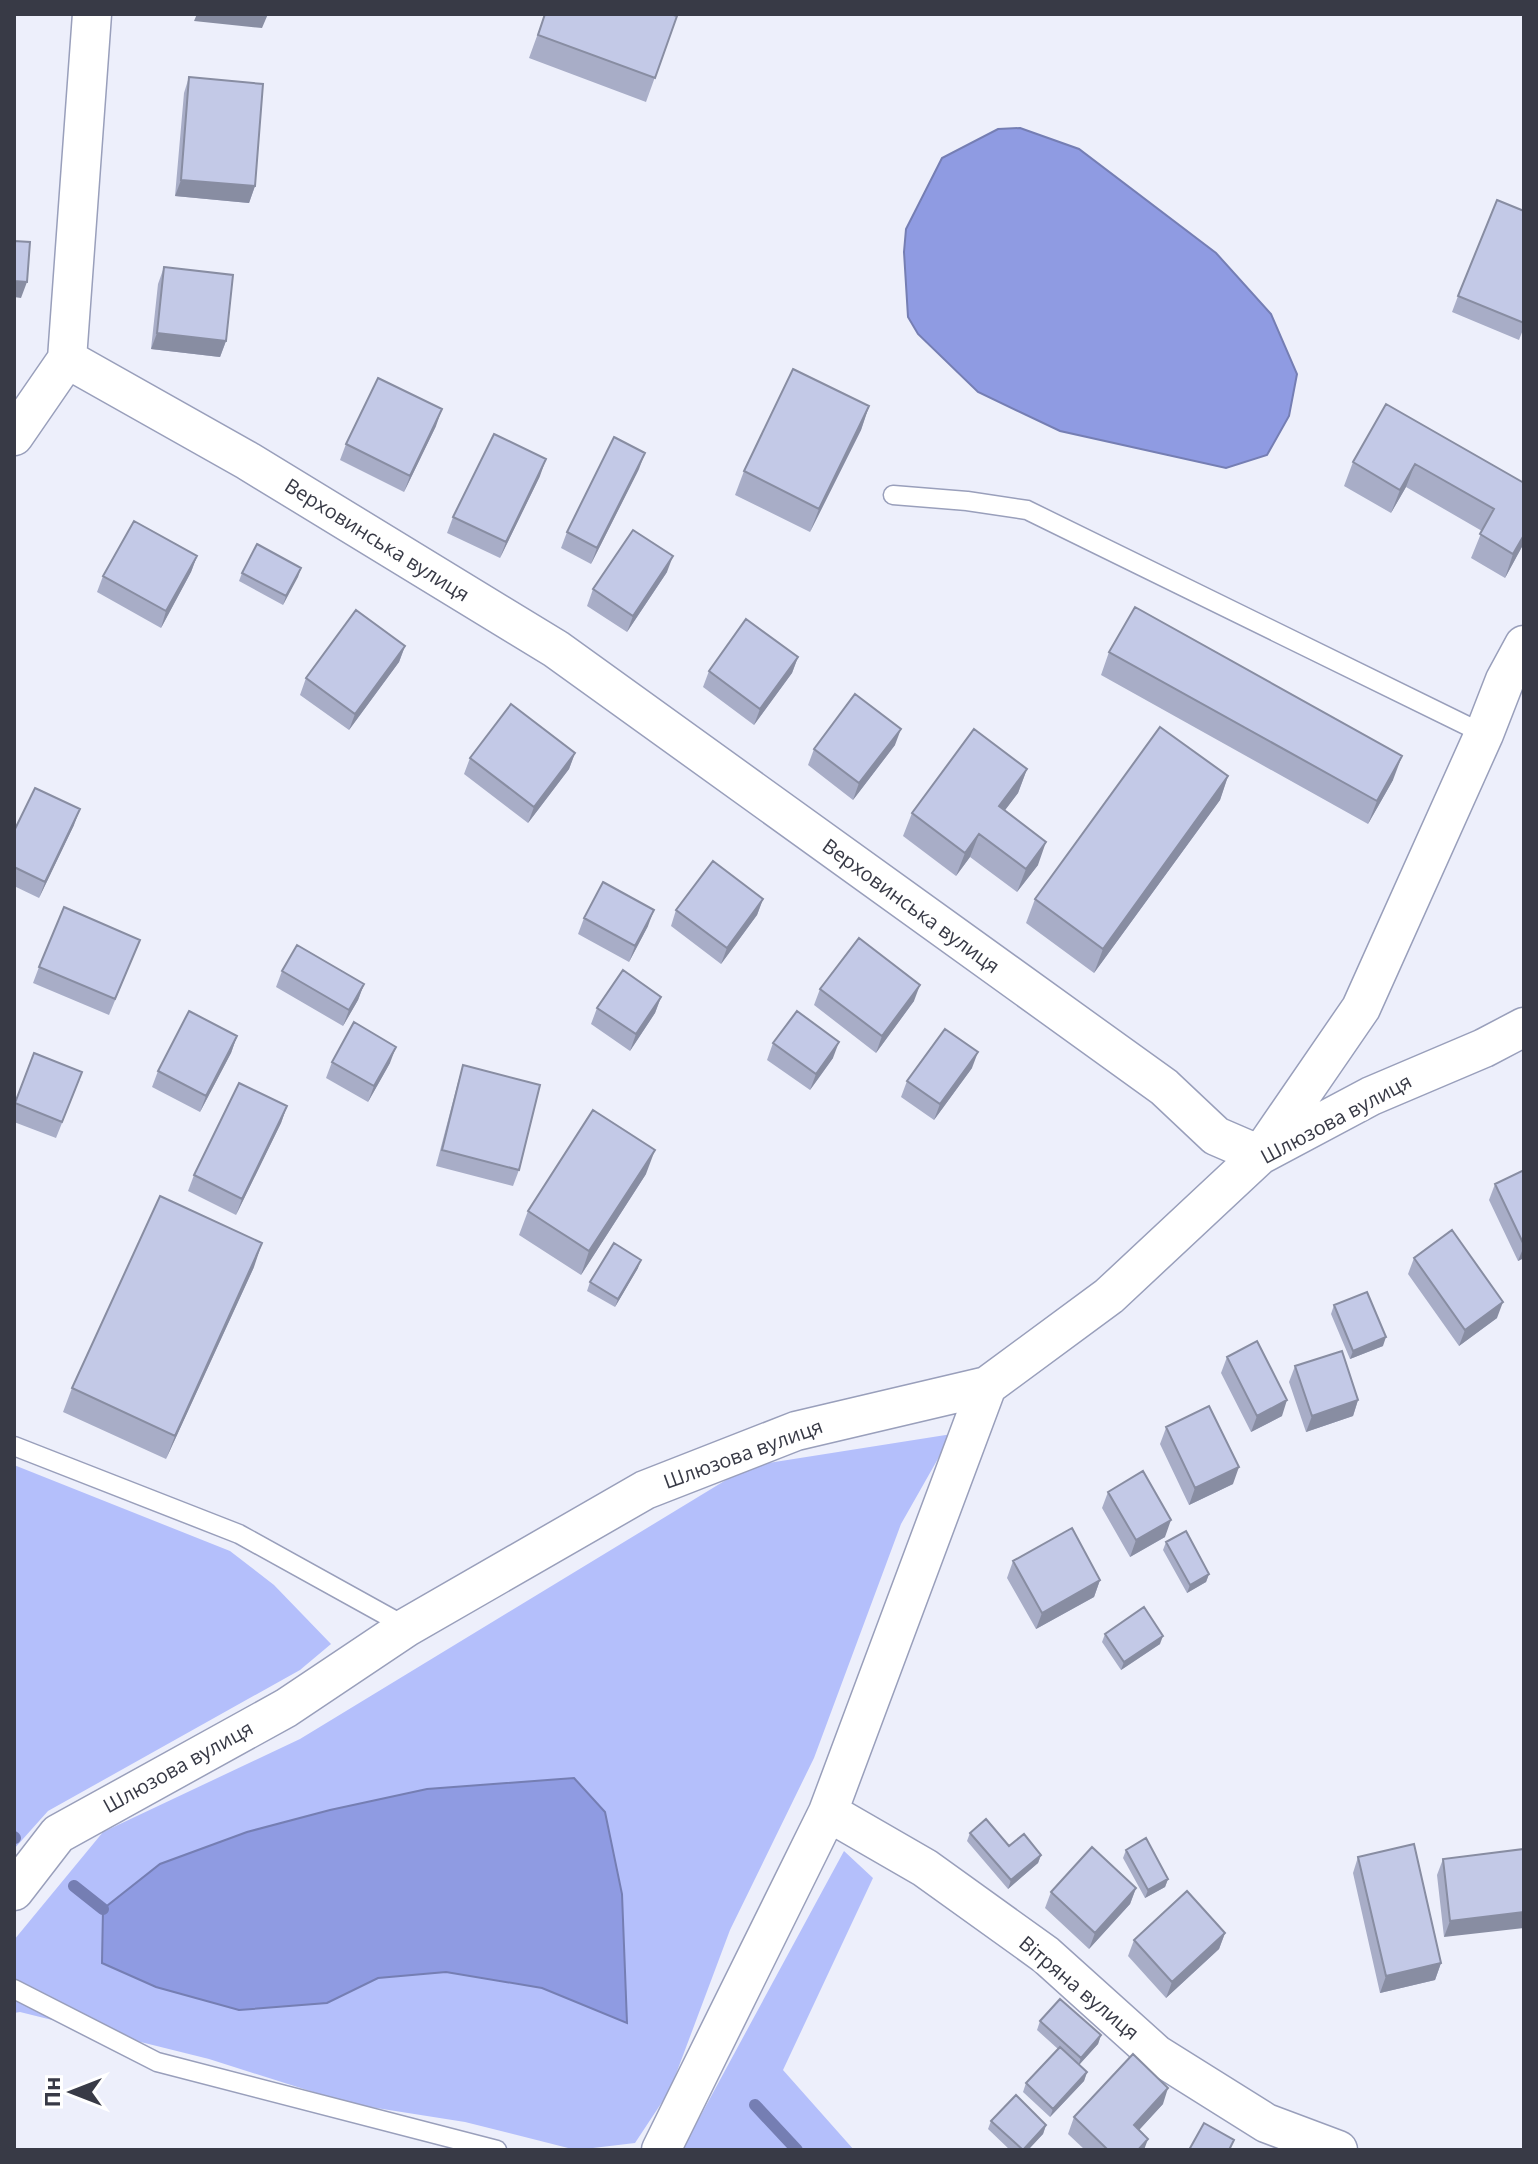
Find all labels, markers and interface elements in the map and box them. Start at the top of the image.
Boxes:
street label: Верховинська вулиця [280,472,475,607]
street label: Верховинська вулиця [817,832,1005,979]
street label: Шлюзова вулиця [1256,1067,1416,1170]
street label: Шлюзова вулиця [660,1412,826,1495]
street label: Шлюзова вулиця [98,1714,258,1819]
street label: Вітряна вулиця [1014,1929,1145,2046]
north arrow [32,2052,112,2132]
text: Пн [36,2077,66,2107]

